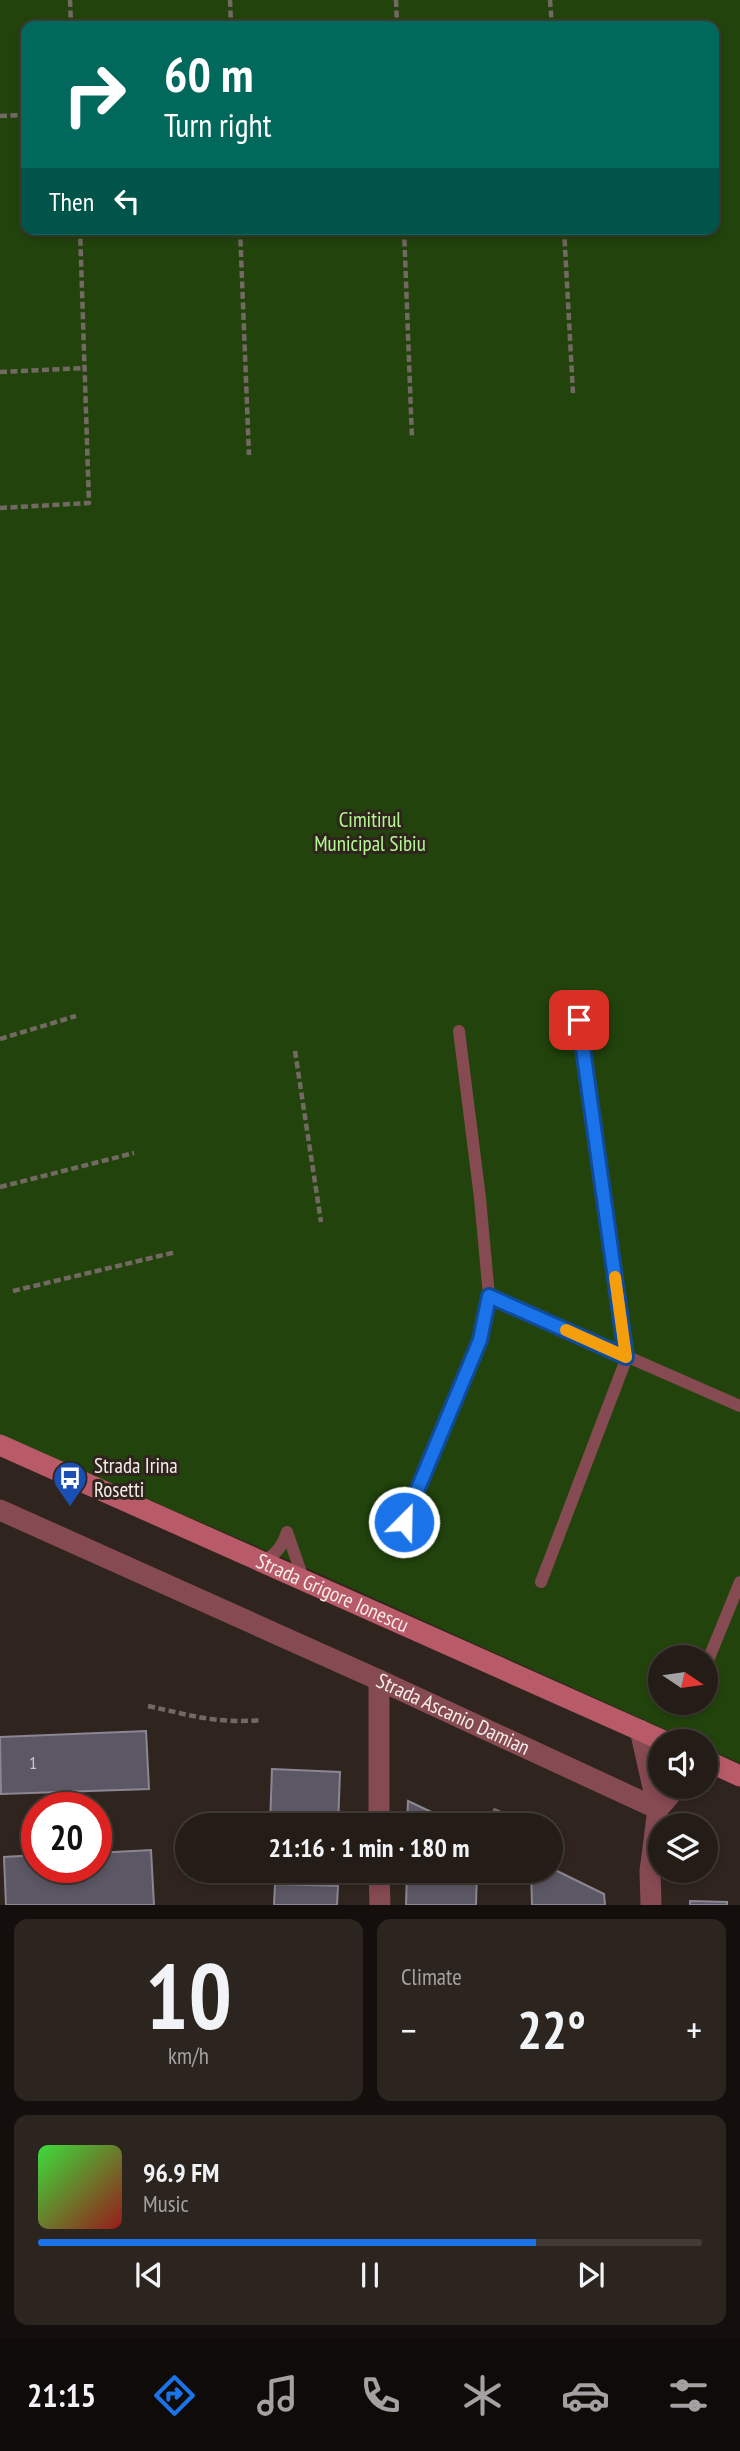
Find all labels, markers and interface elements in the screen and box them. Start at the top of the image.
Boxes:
text: 60 m [164,42,253,106]
icon: right [49,49,140,140]
text: Turn right [164,104,272,146]
icon: left [108,182,146,220]
text: Then [49,185,94,218]
park label: Cimitirul Municipal Sibiu [314,806,426,857]
pin [549,990,609,1050]
icon: arrive [560,1001,598,1039]
place label: Strada Irina Rosetti [94,1452,178,1503]
bus stop icon: Strada Irina Rosetti [51,1459,89,1508]
position arrow [367,1485,441,1559]
street label: Strada Grigore Ionescu [252,1547,413,1639]
north arrow [648,1645,718,1715]
map controls [648,1645,718,1883]
street label: Strada Ascanio Damian [372,1667,534,1761]
button: sound [648,1729,718,1799]
house number: 1 [29,1751,37,1774]
speed limit sign: 20 [21,1792,112,1883]
button: layers [648,1813,718,1883]
text: 21:16 · 1 min · 180 m [269,1831,469,1864]
text: 10 [145,1936,232,2054]
text: Climate [401,1962,462,1991]
text: 22° [517,1996,586,2063]
text: − [401,2005,417,2054]
text: + [686,2005,702,2054]
text: km/h [168,2041,209,2070]
text: 96.9 FM [143,2156,219,2189]
text: Music [143,2189,189,2218]
icon: previous [130,2256,168,2294]
icon: pause [351,2256,389,2294]
icon: next [572,2256,610,2294]
icon: directions [150,2371,199,2420]
icon: music [253,2371,302,2420]
icon: phone [356,2371,405,2420]
icon: climate [458,2371,507,2420]
icon: car [561,2371,610,2420]
icon: filters [664,2371,713,2420]
text: 21:15 [27,2374,96,2416]

